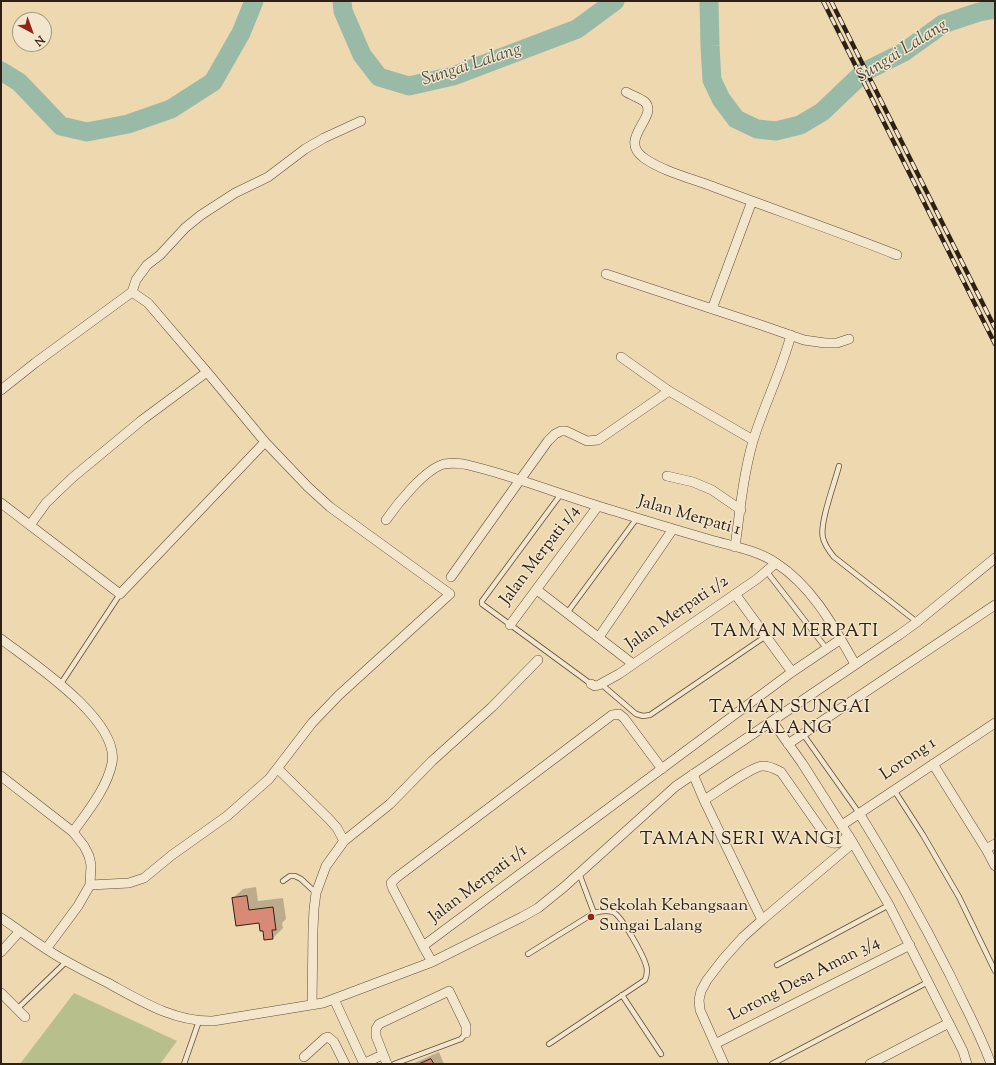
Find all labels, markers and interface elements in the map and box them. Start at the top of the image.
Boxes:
north arrow [12,12,52,52]
water label: Sungai Lalang [853,15,953,89]
text: N [31,31,48,49]
water label: Sungai Lalang [420,40,524,92]
street label: Jalan Merpati 1 [635,493,743,541]
street label: Jalan Merpati 1/4 [497,502,585,610]
street label: Jalan Merpati 1/2 [623,572,733,656]
district label: TAMAN MERPATI [711,622,879,644]
district label: TAMAN SUNGAI LALANG [709,698,871,740]
street label: Lorong 1 [877,734,941,786]
district label: TAMAN SERI WANGI [640,830,842,852]
street label: Jalan Merpati 1/1 [426,841,532,929]
place label: Sekolah Kebangsaan Sungai Lalang [599,897,748,937]
marker: Sekolah Kebangsaan Sungai Lalang [586,912,596,922]
street label: Lorong Desa Aman 3/4 [726,933,884,1027]

